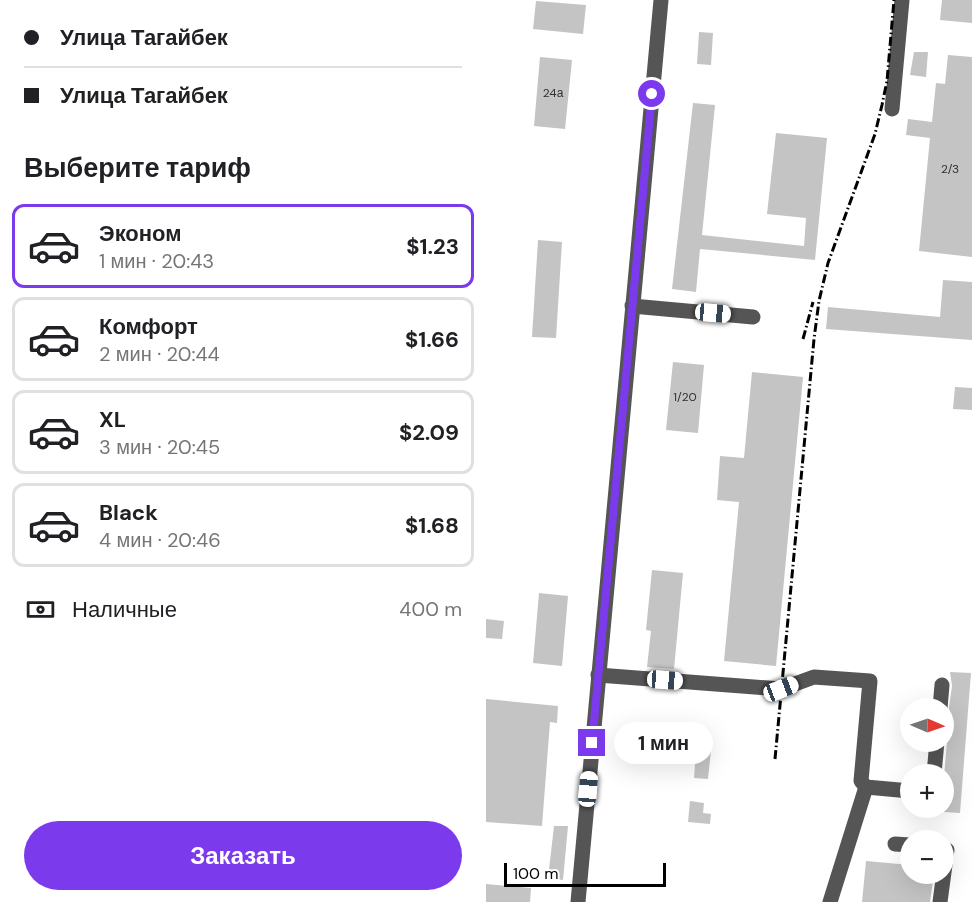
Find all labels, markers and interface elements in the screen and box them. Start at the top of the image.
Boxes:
text: Улица Тагайбек [60,23,228,52]
route start [638,80,665,107]
text: Улица Тагайбек [60,81,228,110]
house number: 24а [543,85,564,101]
text: Выберите тариф [24,150,251,185]
house number: 2/3 [941,161,959,177]
icon: car [27,219,81,273]
text: Эконом [99,219,182,248]
text: $1.23 [406,232,459,261]
text: 1 мин · 20:43 [99,248,214,274]
car [694,302,732,324]
icon: car [27,312,81,366]
text: Комфорт [99,312,198,341]
text: $1.66 [405,325,459,354]
text: 2 мин · 20:44 [99,341,220,367]
house number: 1/20 [673,389,697,405]
icon: car [27,405,81,459]
text: XL [99,405,126,434]
text: $2.09 [399,418,459,447]
text: 3 мин · 20:45 [99,434,220,460]
icon: car [27,498,81,552]
text: Black [99,498,158,527]
text: $1.68 [405,511,459,540]
text: 4 мин · 20:46 [99,527,221,553]
icon: cash [24,593,57,626]
text: Наличные [72,595,177,624]
text: 400 m [399,596,462,622]
car [646,670,684,690]
car [761,674,801,704]
north arrow [900,698,954,752]
map controls [900,698,954,884]
callout: 1 мин [613,722,712,764]
route end [578,729,605,756]
text: 1 мин [638,730,689,756]
button: + [900,764,954,818]
car [577,770,599,808]
button: Заказать [24,821,462,890]
button: − [900,830,954,884]
scale bar [504,860,666,888]
text: 100 m [513,863,558,884]

